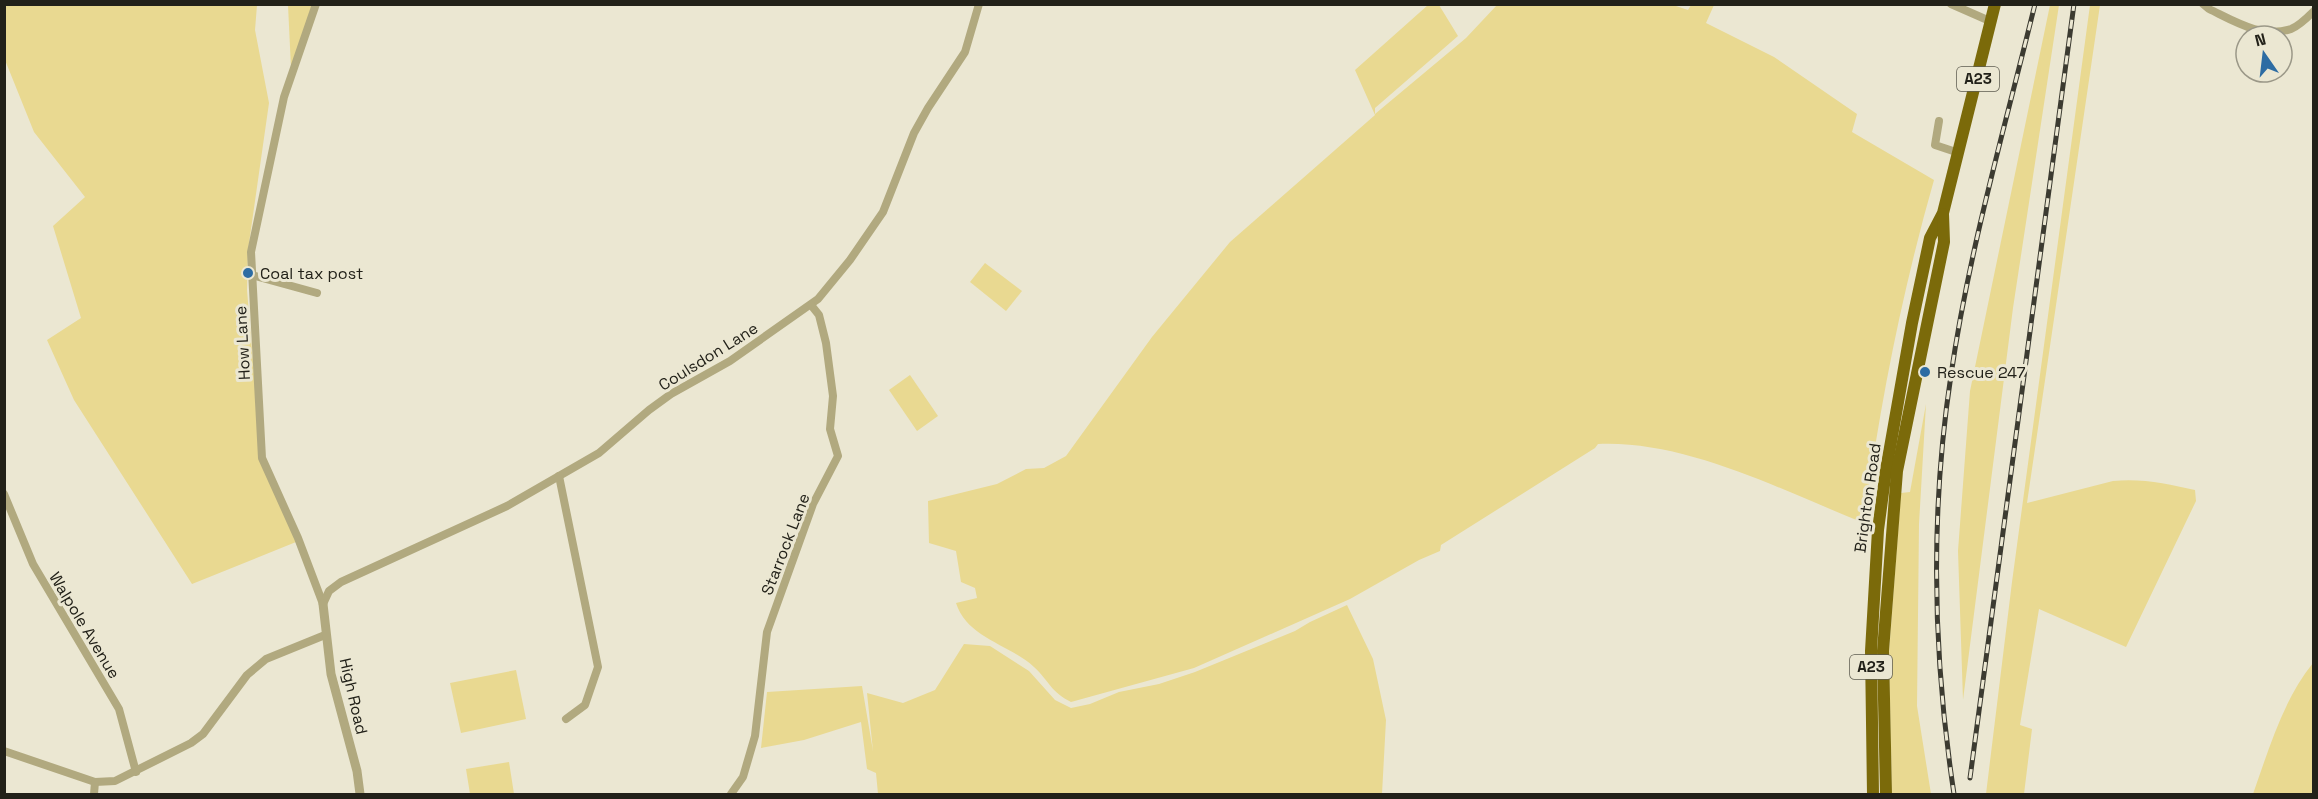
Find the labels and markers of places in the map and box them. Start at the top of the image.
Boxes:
place label: Coal tax post [260,263,363,284]
marker: Coal tax post [241,266,255,280]
place label: Rescue 247 [1937,362,2026,383]
marker: Rescue 247 [1918,365,1932,379]

